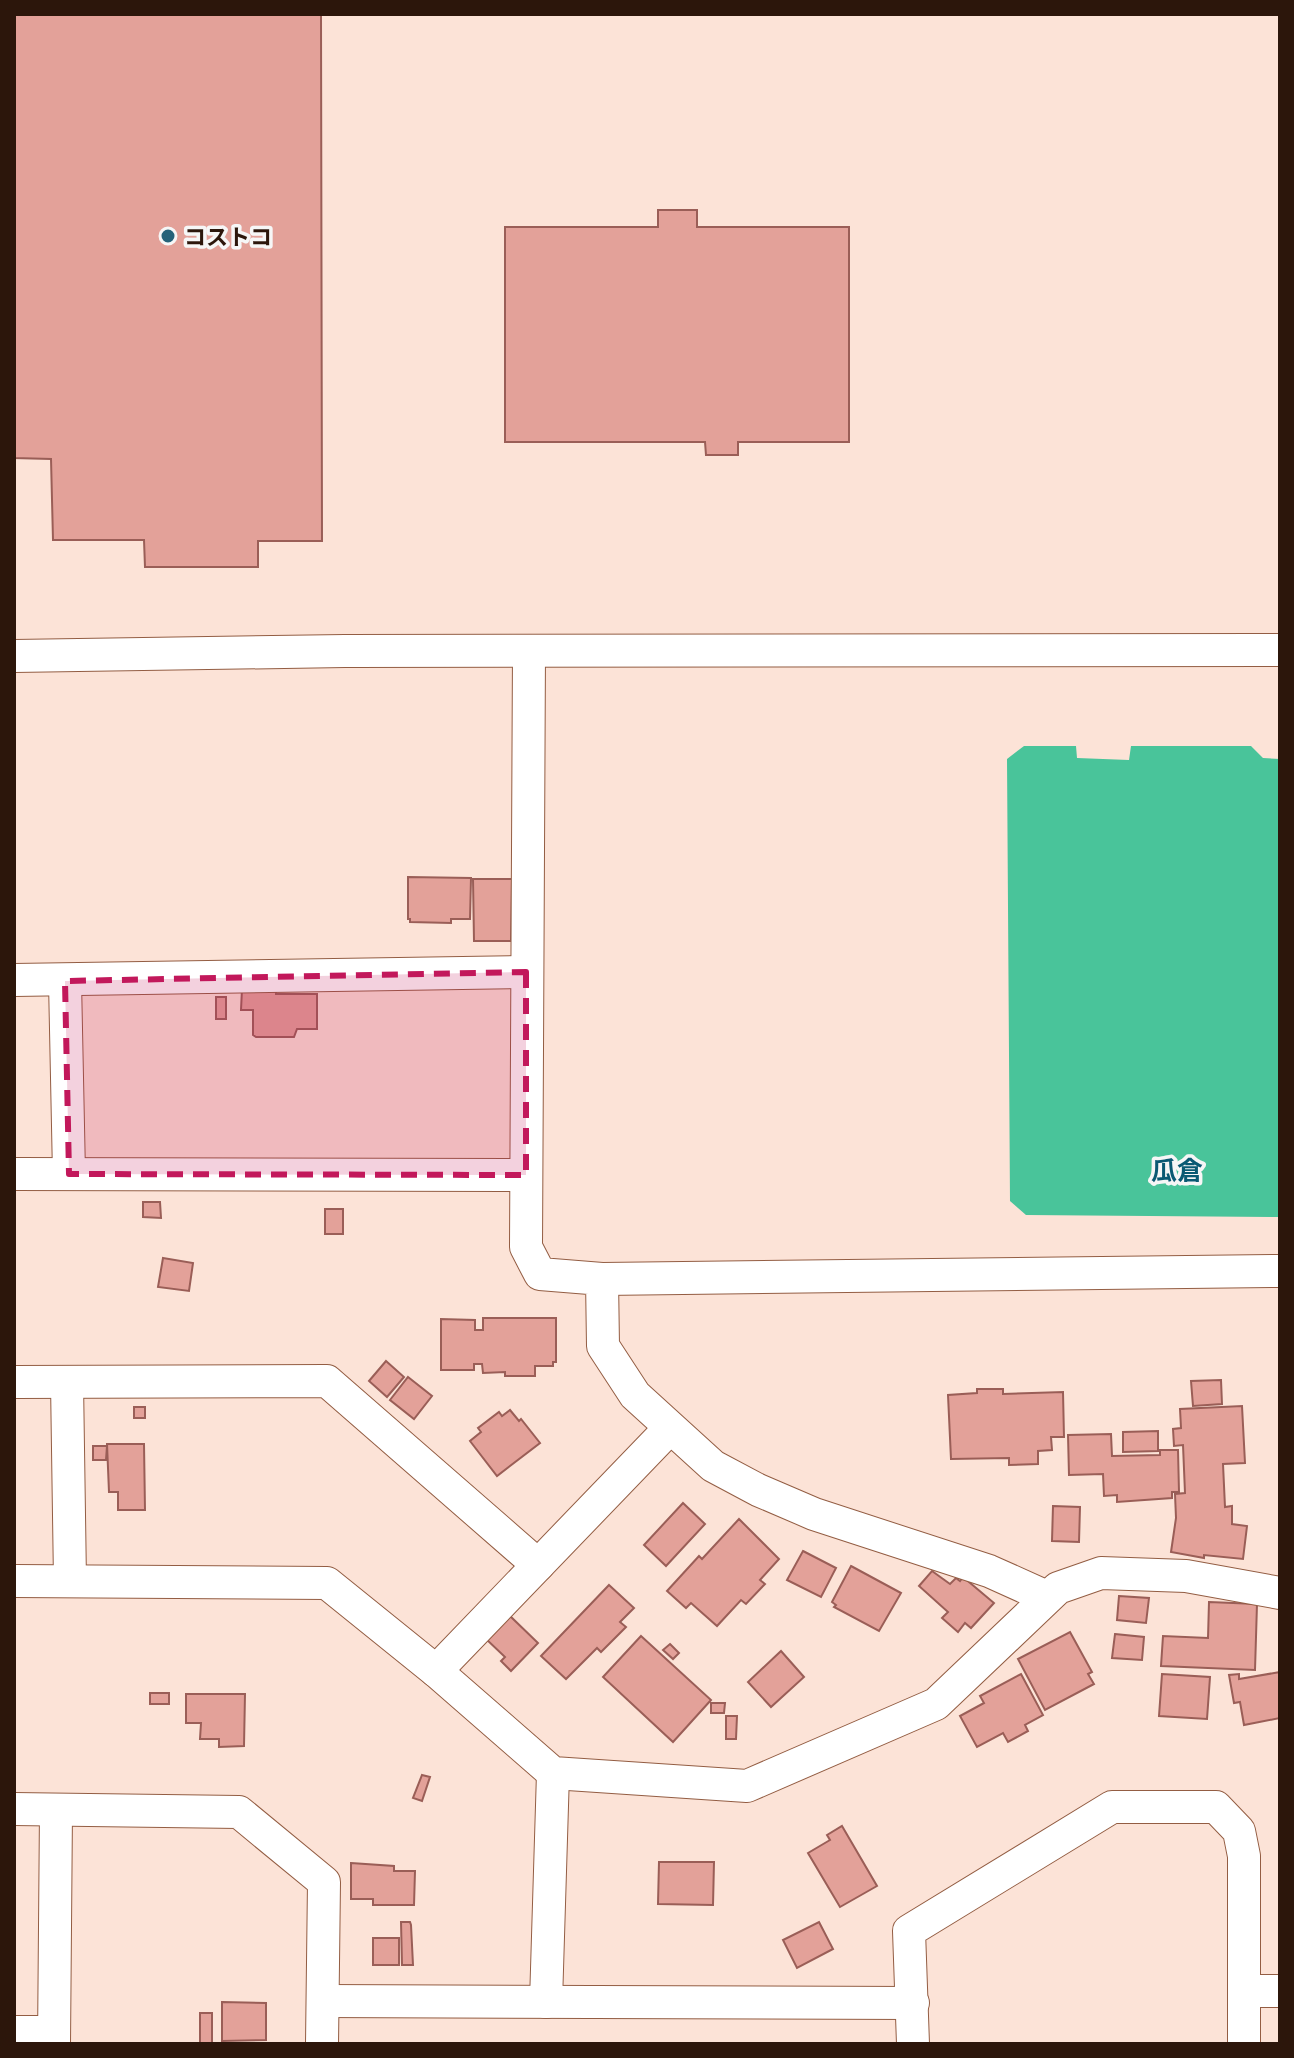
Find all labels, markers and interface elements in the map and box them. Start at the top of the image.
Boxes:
place label: コストコ [184,223,272,249]
marker: コストコ [159,227,177,245]
district label: 瓜倉 [1151,1154,1203,1185]

